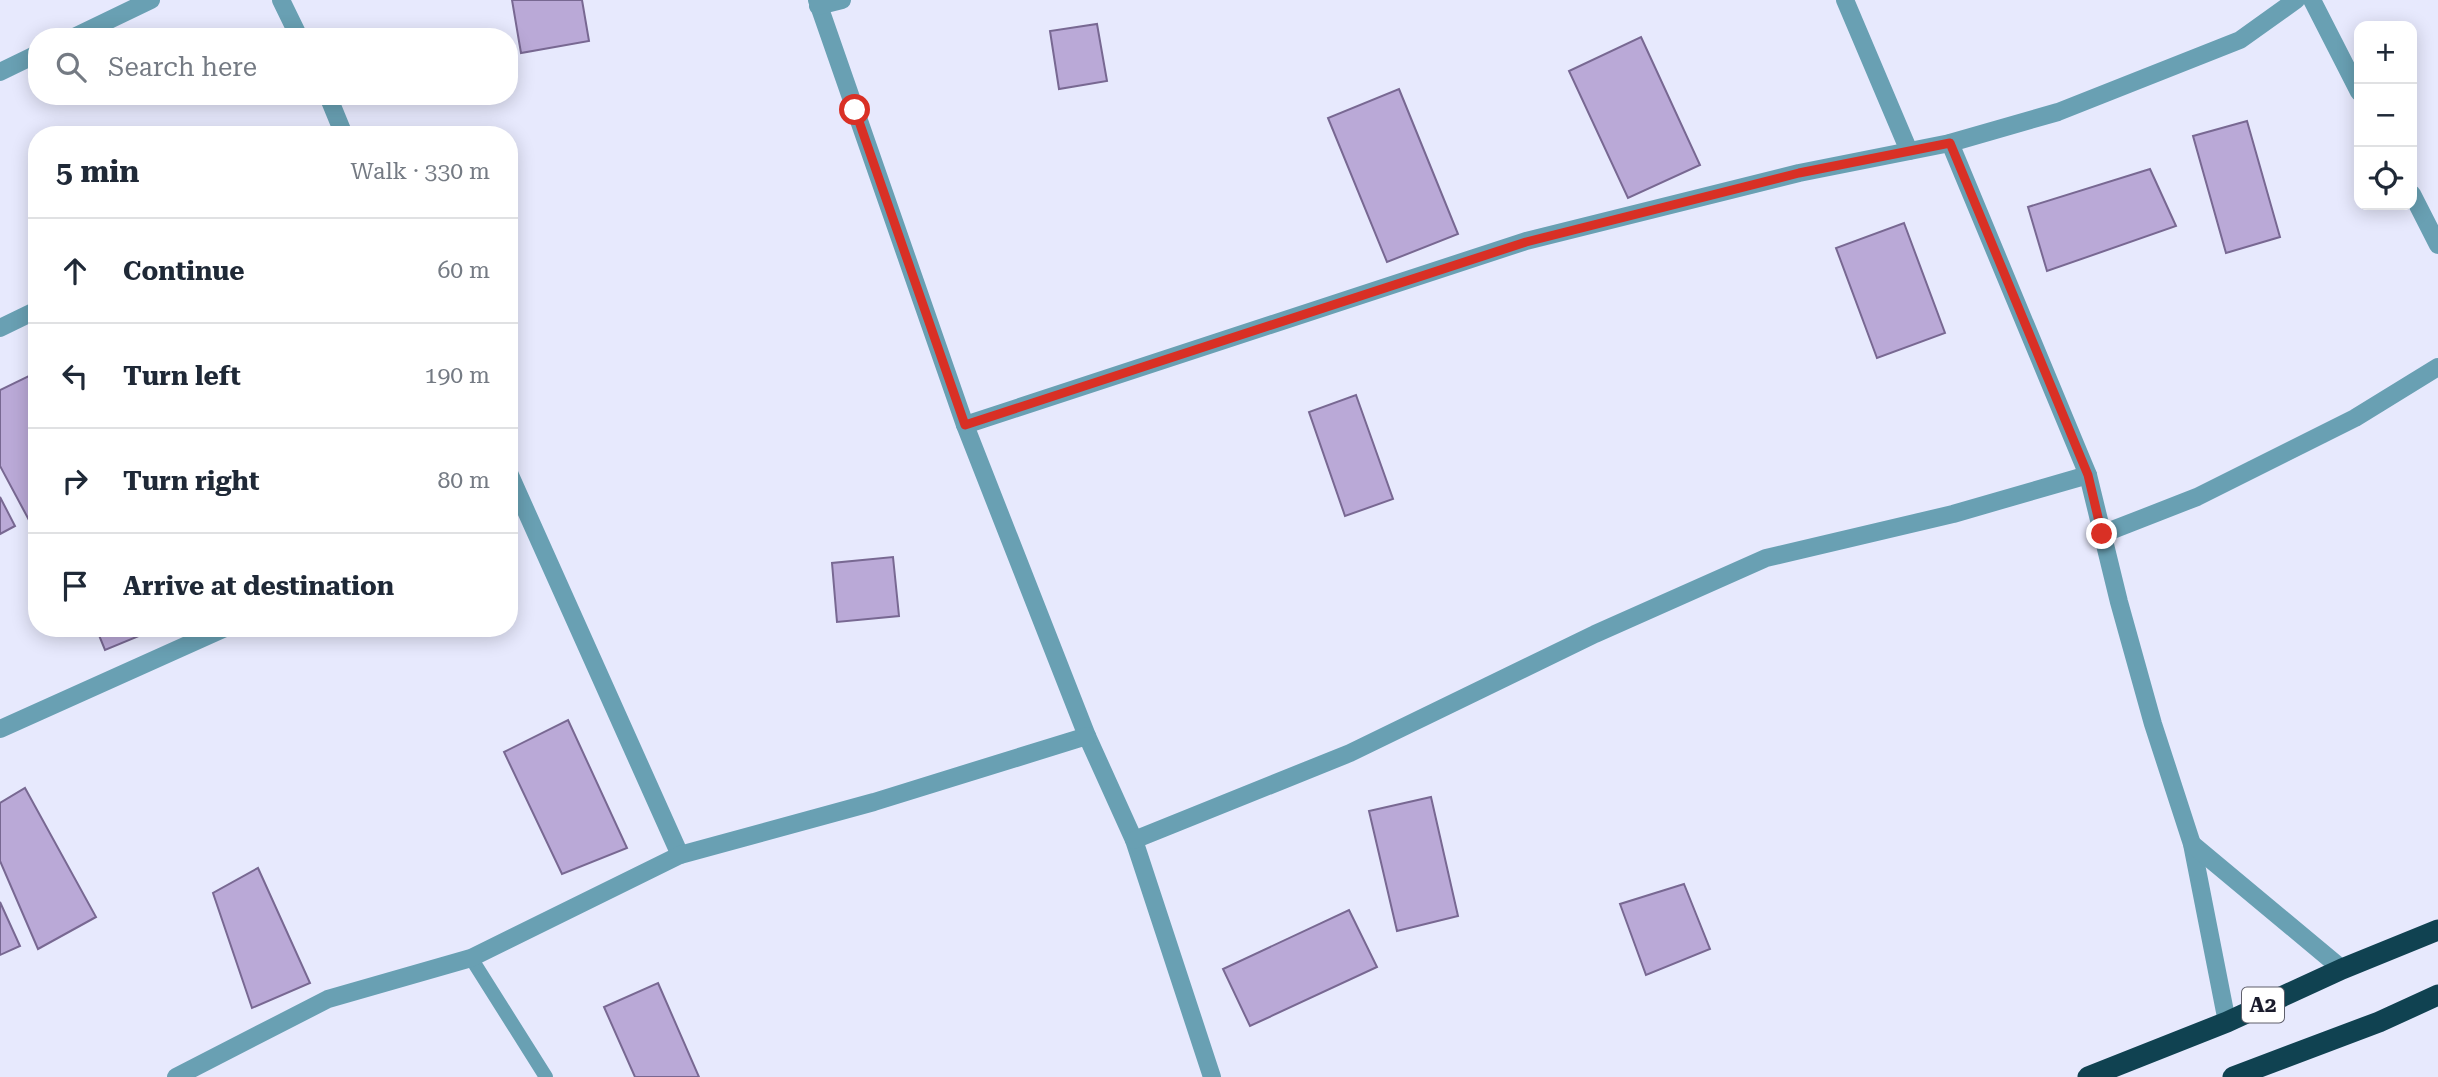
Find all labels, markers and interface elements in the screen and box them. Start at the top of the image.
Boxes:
map controls [2354,21,2417,210]
button: + [2354,21,2417,84]
search box [28,28,518,105]
icon: search [52,48,90,86]
text: Search here [108,52,257,82]
button: − [2354,84,2417,147]
route start [839,94,870,125]
button: locate [2354,147,2417,210]
text: 5 min [56,154,139,189]
text: Walk · 330 m [351,158,490,185]
icon: ahead [56,252,94,290]
text: Continue [123,256,245,286]
text: 60 m [437,257,490,284]
icon: left [56,357,94,395]
text: Turn left [123,361,241,391]
text: 190 m [425,362,490,389]
icon: right [56,462,94,500]
text: Turn right [123,466,259,496]
text: 80 m [437,467,490,494]
route end [2086,518,2117,549]
icon: arrive [56,567,94,605]
text: Arrive at destination [123,571,394,601]
road number: A2 [2242,988,2284,1023]

